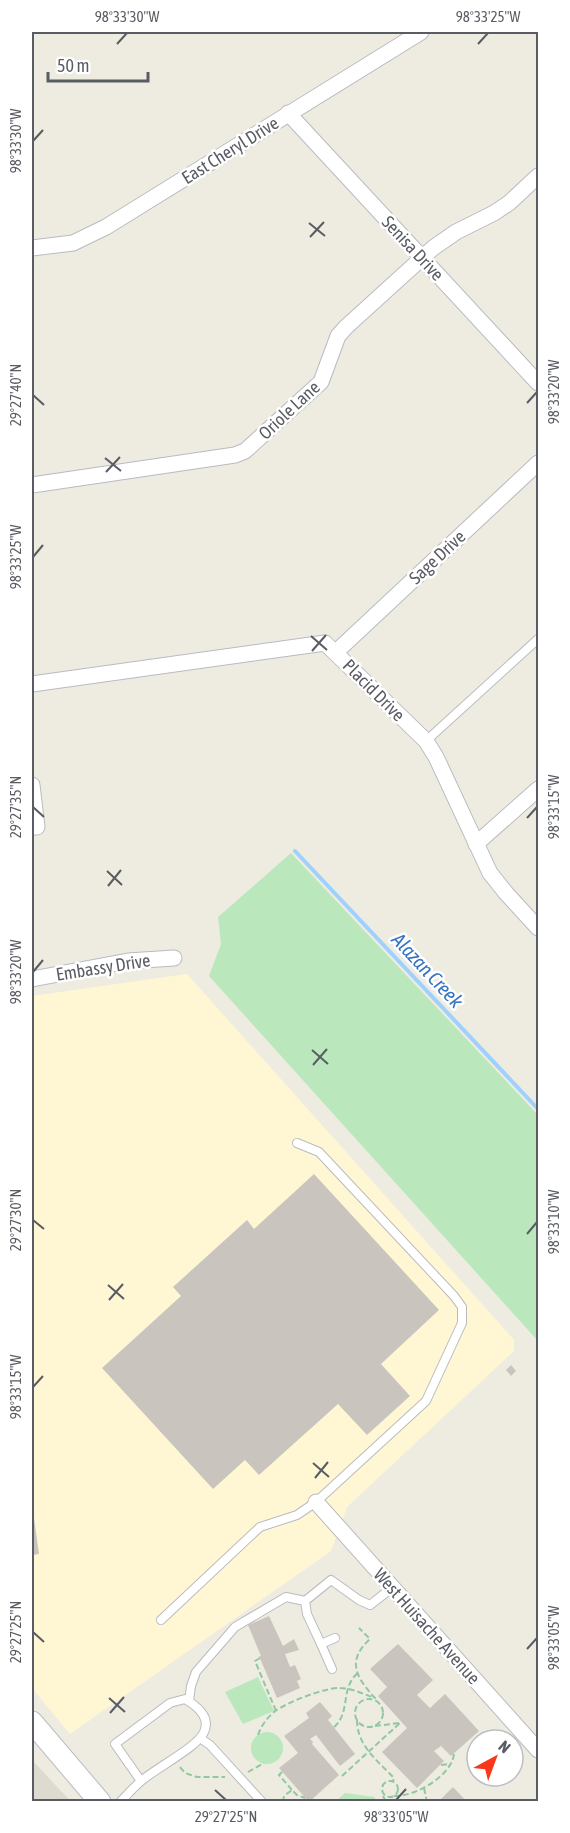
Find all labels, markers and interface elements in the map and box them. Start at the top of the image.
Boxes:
text: 98°33'30"W [95,8,159,25]
text: 98°33'25"W [456,8,520,25]
scale bar [48,45,148,83]
text: 50 m [57,55,89,76]
text: 98°33'30"W [7,109,24,173]
street label: East Cheryl Drive [178,112,282,188]
street label: Senisa Drive [378,211,448,285]
text: 98°33'20"W [545,360,562,424]
text: 29°27'40"N [7,364,24,426]
street label: Oriole Lane [254,376,324,444]
text: 98°33'25"W [7,525,24,589]
street label: Sage Drive [405,526,469,588]
street label: Placid Drive [339,655,409,725]
text: 98°33'15"W [545,775,562,839]
text: 29°27'35"N [7,776,24,838]
water label: Alazan Creek [387,927,468,1012]
text: 98°33'20"W [7,940,24,1004]
street label: Embassy Drive [54,949,152,985]
text: 29°27'30"N [7,1189,24,1251]
text: 98°33'10"W [545,1190,562,1254]
text: 98°33'15"W [7,1355,24,1419]
street label: West Huisache Avenue [369,1564,485,1688]
text: 29°27'25"N [7,1601,24,1663]
text: 98°33'05"W [545,1606,562,1670]
north arrow [465,1728,525,1788]
text: N [495,1737,514,1757]
text: 29°27'25"N [195,1808,257,1825]
text: 98°33'05"W [364,1808,428,1825]

